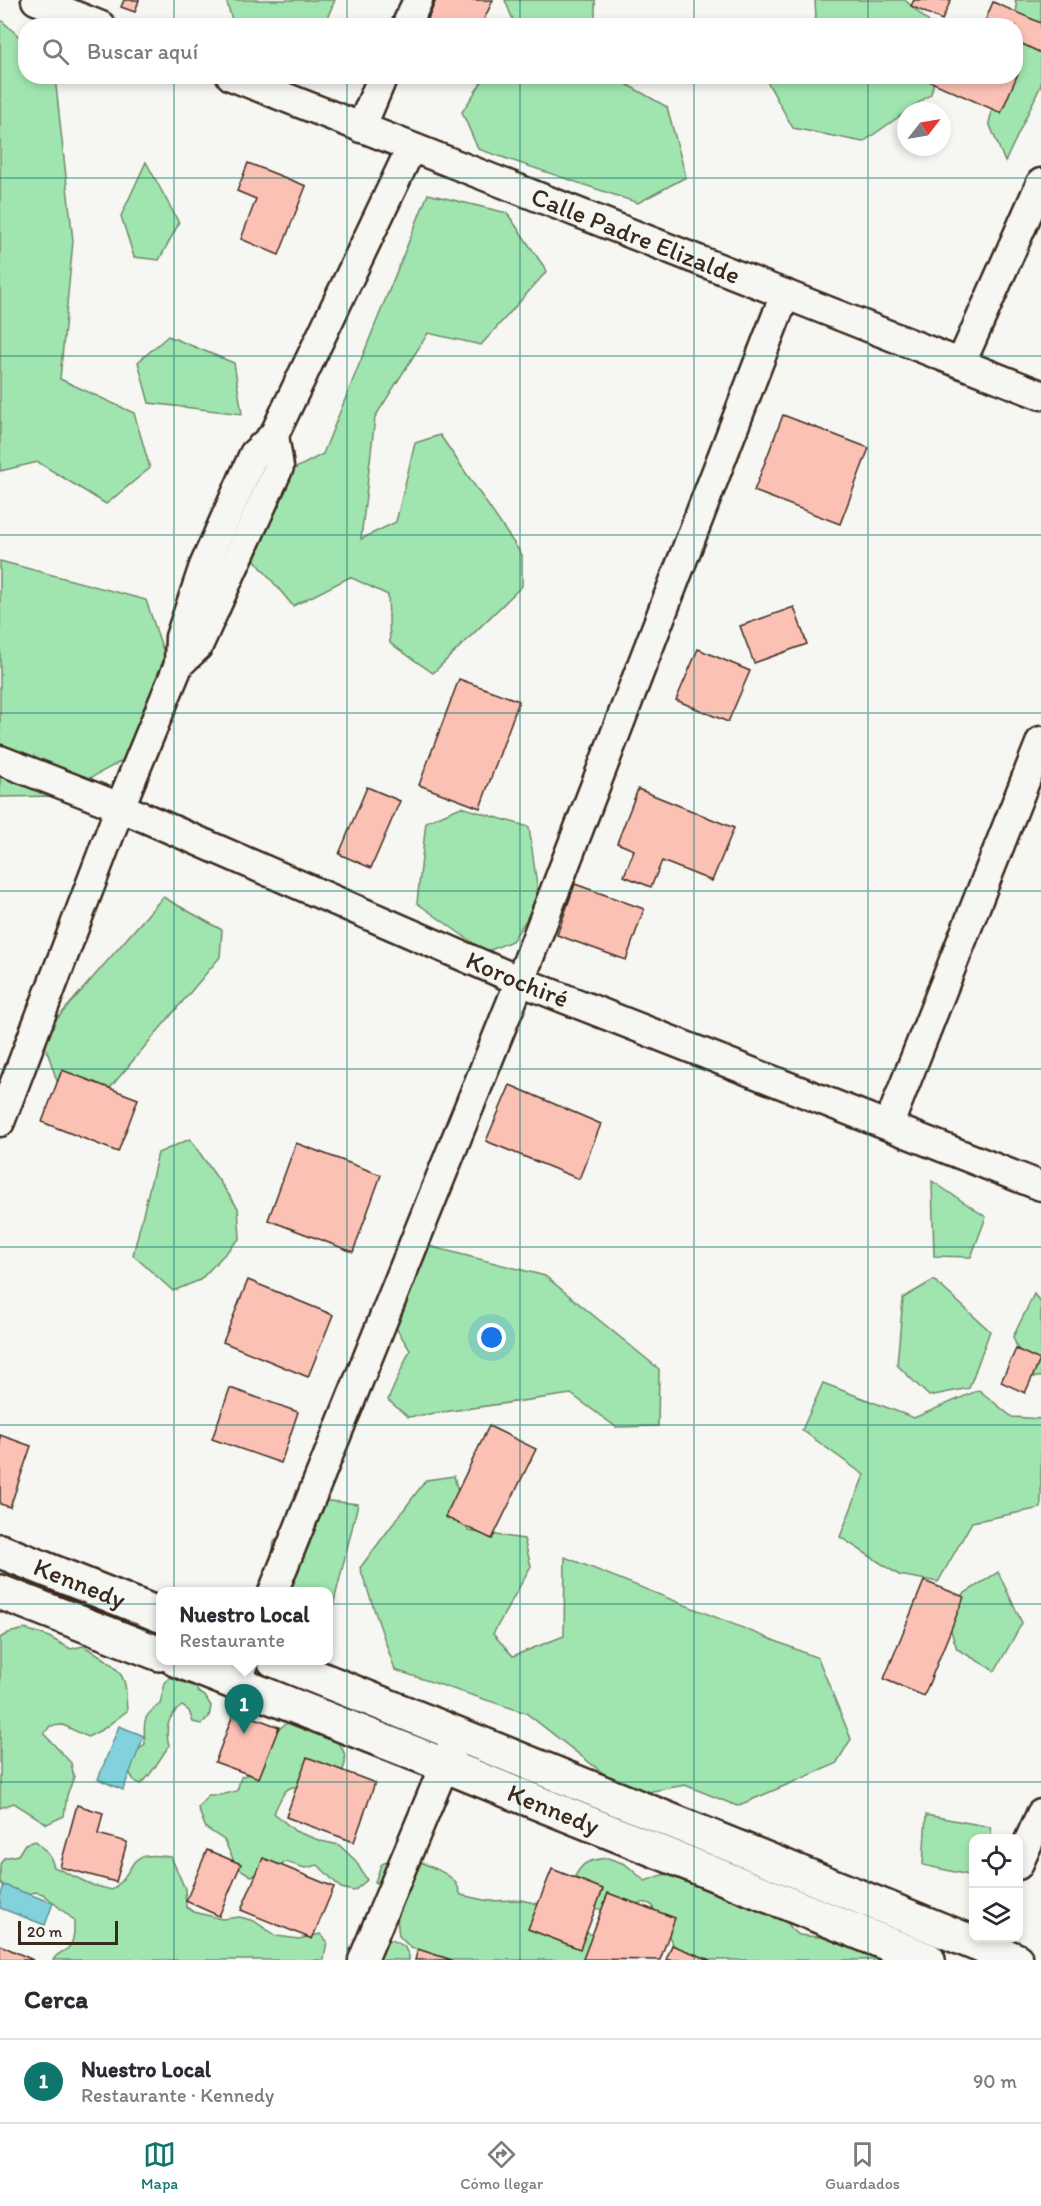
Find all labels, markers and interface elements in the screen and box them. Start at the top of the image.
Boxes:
search box [18,18,1023,84]
icon: search [39,35,72,68]
text: Buscar aquí [87,38,198,65]
north arrow [897,102,951,156]
street label: Calle Padre Elizalde [527,180,745,291]
street label: Korochiré [461,943,573,1015]
your location [477,1323,506,1352]
street label: Kennedy [29,1550,130,1616]
popup [156,1587,333,1665]
text: Nuestro Local [179,1601,310,1628]
text: Restaurante [179,1628,285,1652]
pin: 1 [224,1684,264,1734]
street label: Kennedy [503,1776,604,1842]
map controls [969,1834,1023,1942]
button: locate [969,1834,1023,1888]
button: layers [969,1888,1023,1942]
scale bar [18,1918,118,1946]
text: 20 m [27,1922,62,1941]
text: Cerca [24,1983,88,2015]
text: Nuestro Local [81,2056,211,2083]
text: 1 [39,2069,48,2093]
text: 90 m [973,2069,1017,2093]
text: Restaurante · Kennedy [81,2083,274,2107]
tab: Mapa [141,2138,178,2193]
tab: Cómo llegar [460,2138,543,2193]
tab: Guardados [825,2138,900,2193]

